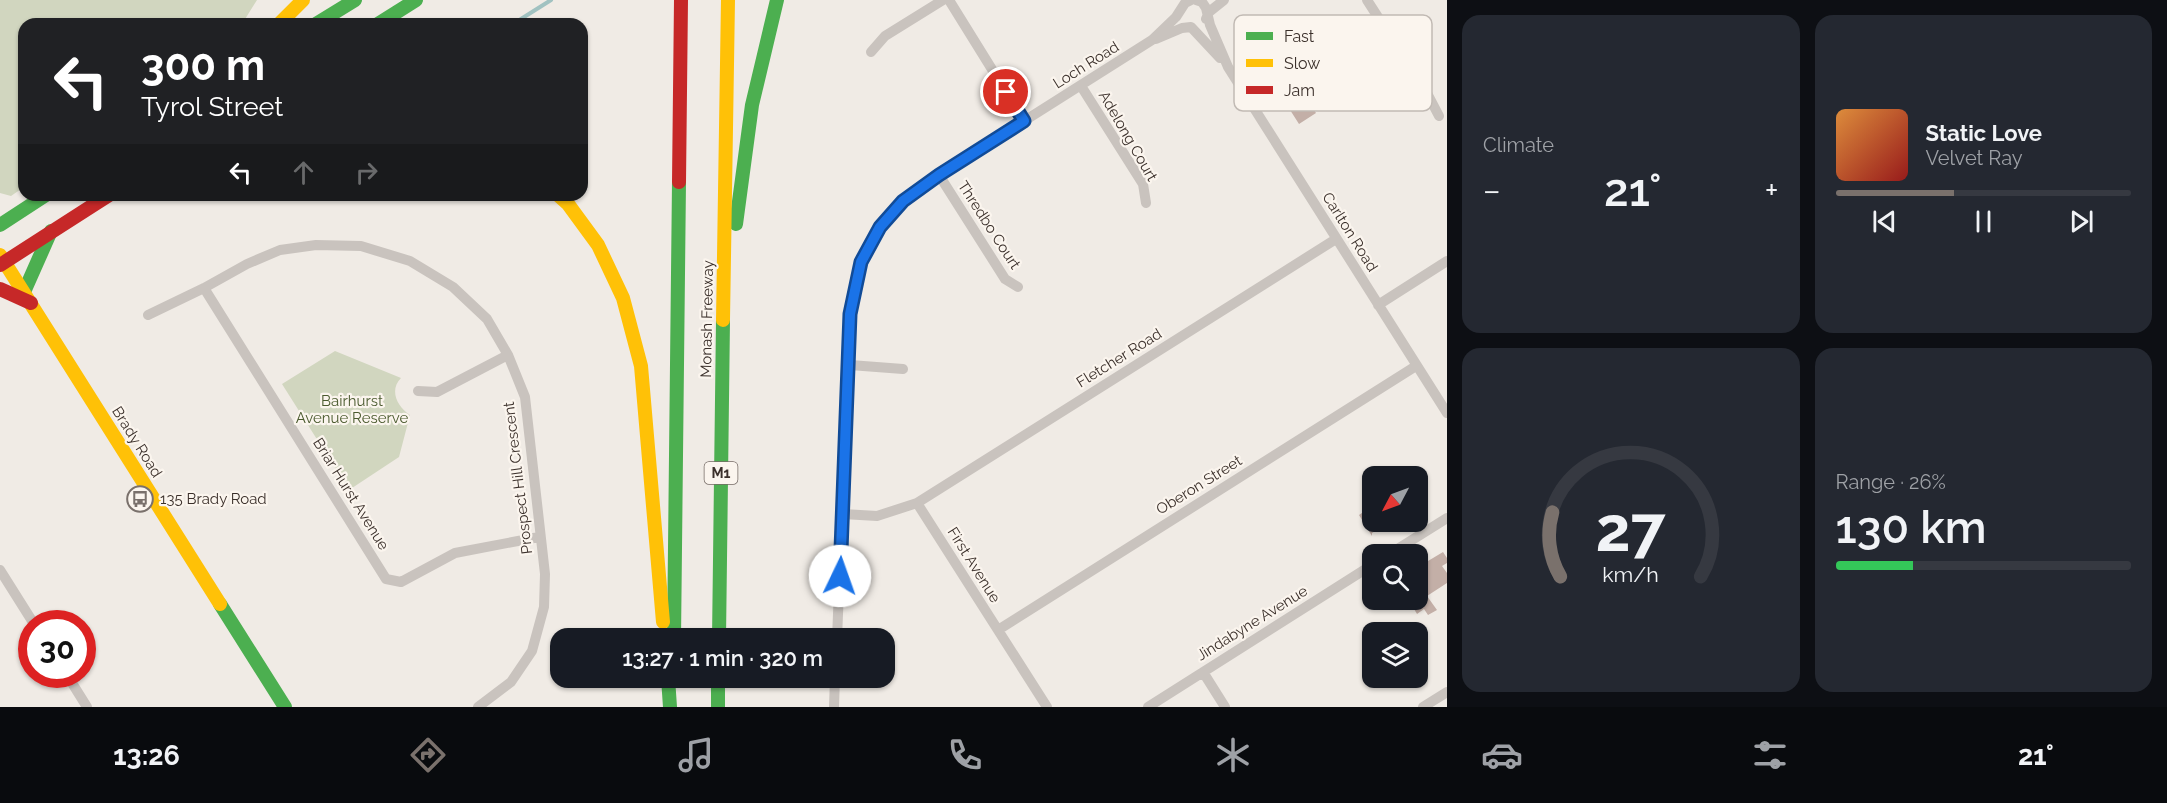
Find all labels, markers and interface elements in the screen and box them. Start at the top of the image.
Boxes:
legend [1234,15,1432,111]
text: Fast [1284,27,1315,46]
street label: Loch Road [1050,38,1122,92]
text: 300 m [141,41,265,90]
icon: left [42,42,120,120]
text: Slow [1284,54,1320,73]
pin [980,66,1031,117]
icon: arrive [989,75,1022,108]
text: Jam [1284,81,1315,100]
street label: Adelong Court [1095,88,1161,184]
text: Tyrol Street [141,91,283,122]
text: Static Love [1926,120,2042,146]
text: Climate [1483,133,1554,157]
text: Velvet Ray [1926,146,2023,170]
icon: left [224,156,257,189]
icon: ahead [287,156,320,189]
icon: right [350,156,383,189]
text: 21° [1604,164,1662,217]
text: − [1483,171,1501,210]
text: + [1765,171,1779,210]
street label: Thredbo Court [954,178,1024,272]
street label: Carlton Road [1318,189,1382,275]
icon: previous [1868,205,1901,238]
icon: pause [1967,205,2000,238]
icon: next [2065,205,2098,238]
street label: Monash Freeway [697,260,717,378]
street label: Fletcher Road [1073,325,1165,391]
park label: Bairhurst Avenue Reserve [296,392,409,427]
street label: Prospect Hill Crescent [500,401,536,555]
street label: Brady Road [108,403,166,481]
street label: Briar Hurst Avenue [309,435,393,554]
street label: Oberon Street [1153,452,1245,518]
road number: M1 [704,462,738,484]
north arrow [1362,466,1428,532]
map controls [1362,466,1428,688]
text: Range · 26% [1836,470,1946,494]
bus stop icon: 135 Brady Road [125,484,155,514]
place label: 135 Brady Road [160,490,267,508]
text: 27 [1596,492,1667,566]
text: 130 km [1836,501,1987,554]
street label: First Avenue [944,524,1004,606]
position arrow [808,544,872,608]
button: search [1362,544,1428,610]
text: km/h [1602,562,1659,587]
street label: Jindabyne Avenue [1193,582,1311,664]
speed limit sign: 30 [18,610,96,688]
button: layers [1362,622,1428,688]
text: 13:27 · 1 min · 320 m [622,645,823,671]
icon: directions [407,734,449,776]
icon: music [675,734,717,776]
icon: phone [944,734,986,776]
icon: climate [1212,734,1254,776]
icon: car [1481,734,1523,776]
icon: filters [1749,734,1791,776]
text: 13:26 [113,740,180,771]
text: 21° [2018,740,2054,771]

